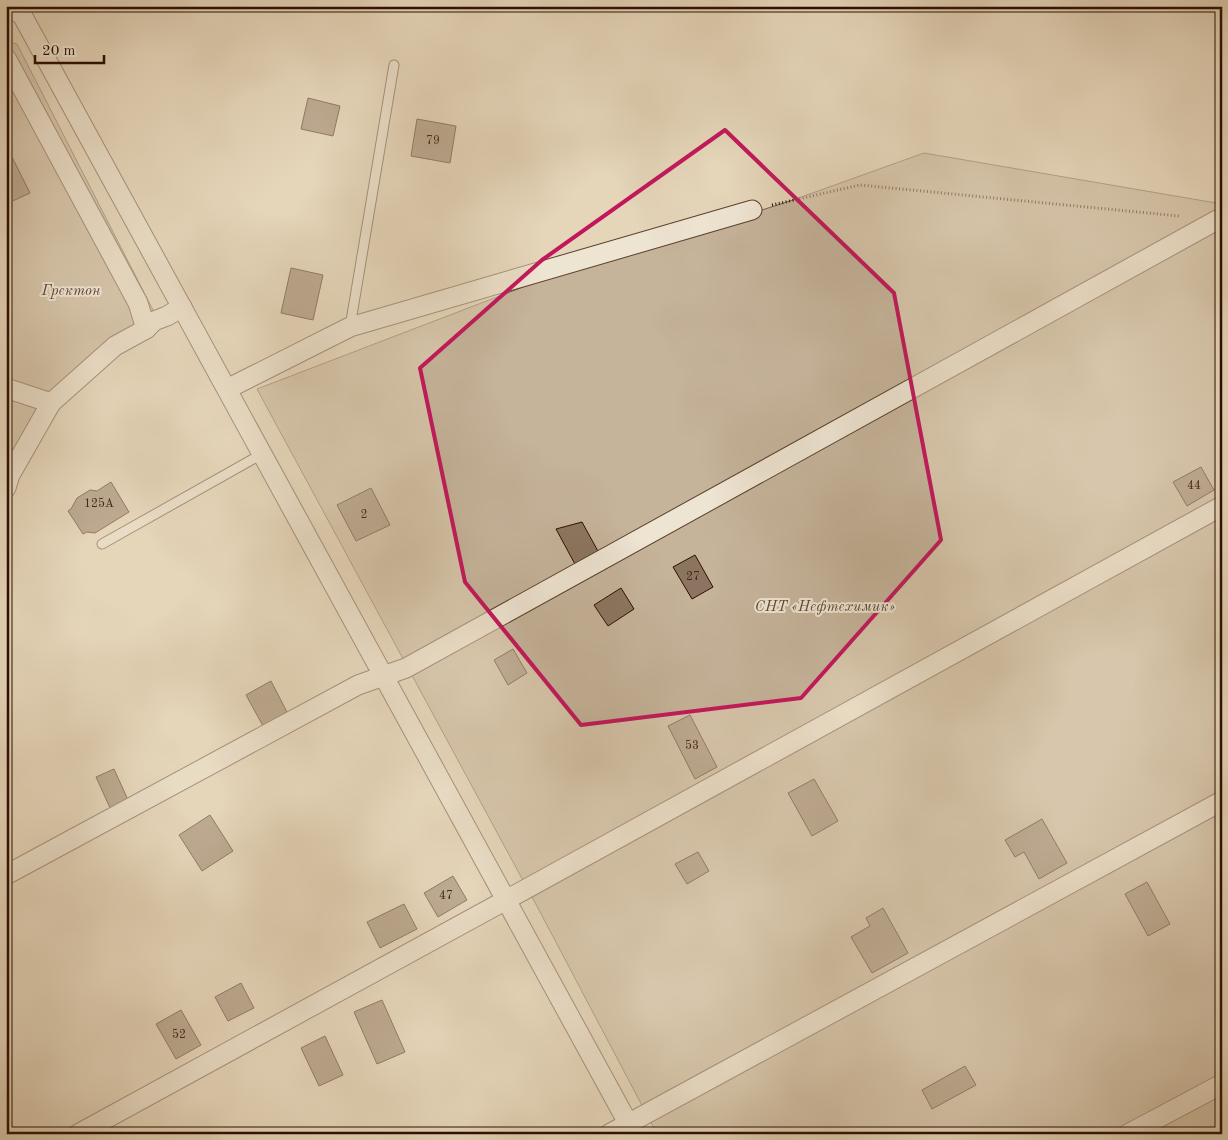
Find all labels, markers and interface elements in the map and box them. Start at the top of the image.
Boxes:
scale bar [35,32,104,64]
text: 20 m [42,44,76,59]
house number: 79 [426,135,440,147]
park label: Гректон [41,284,101,299]
house number: 44 [1187,480,1201,492]
house number: 125А [84,497,114,510]
house number: 2 [361,509,367,521]
house number: 27 [686,571,700,583]
park label: СНТ «Нефтехимик» [755,600,895,615]
house number: 53 [685,739,699,752]
house number: 47 [439,890,453,902]
house number: 52 [172,1028,186,1041]

